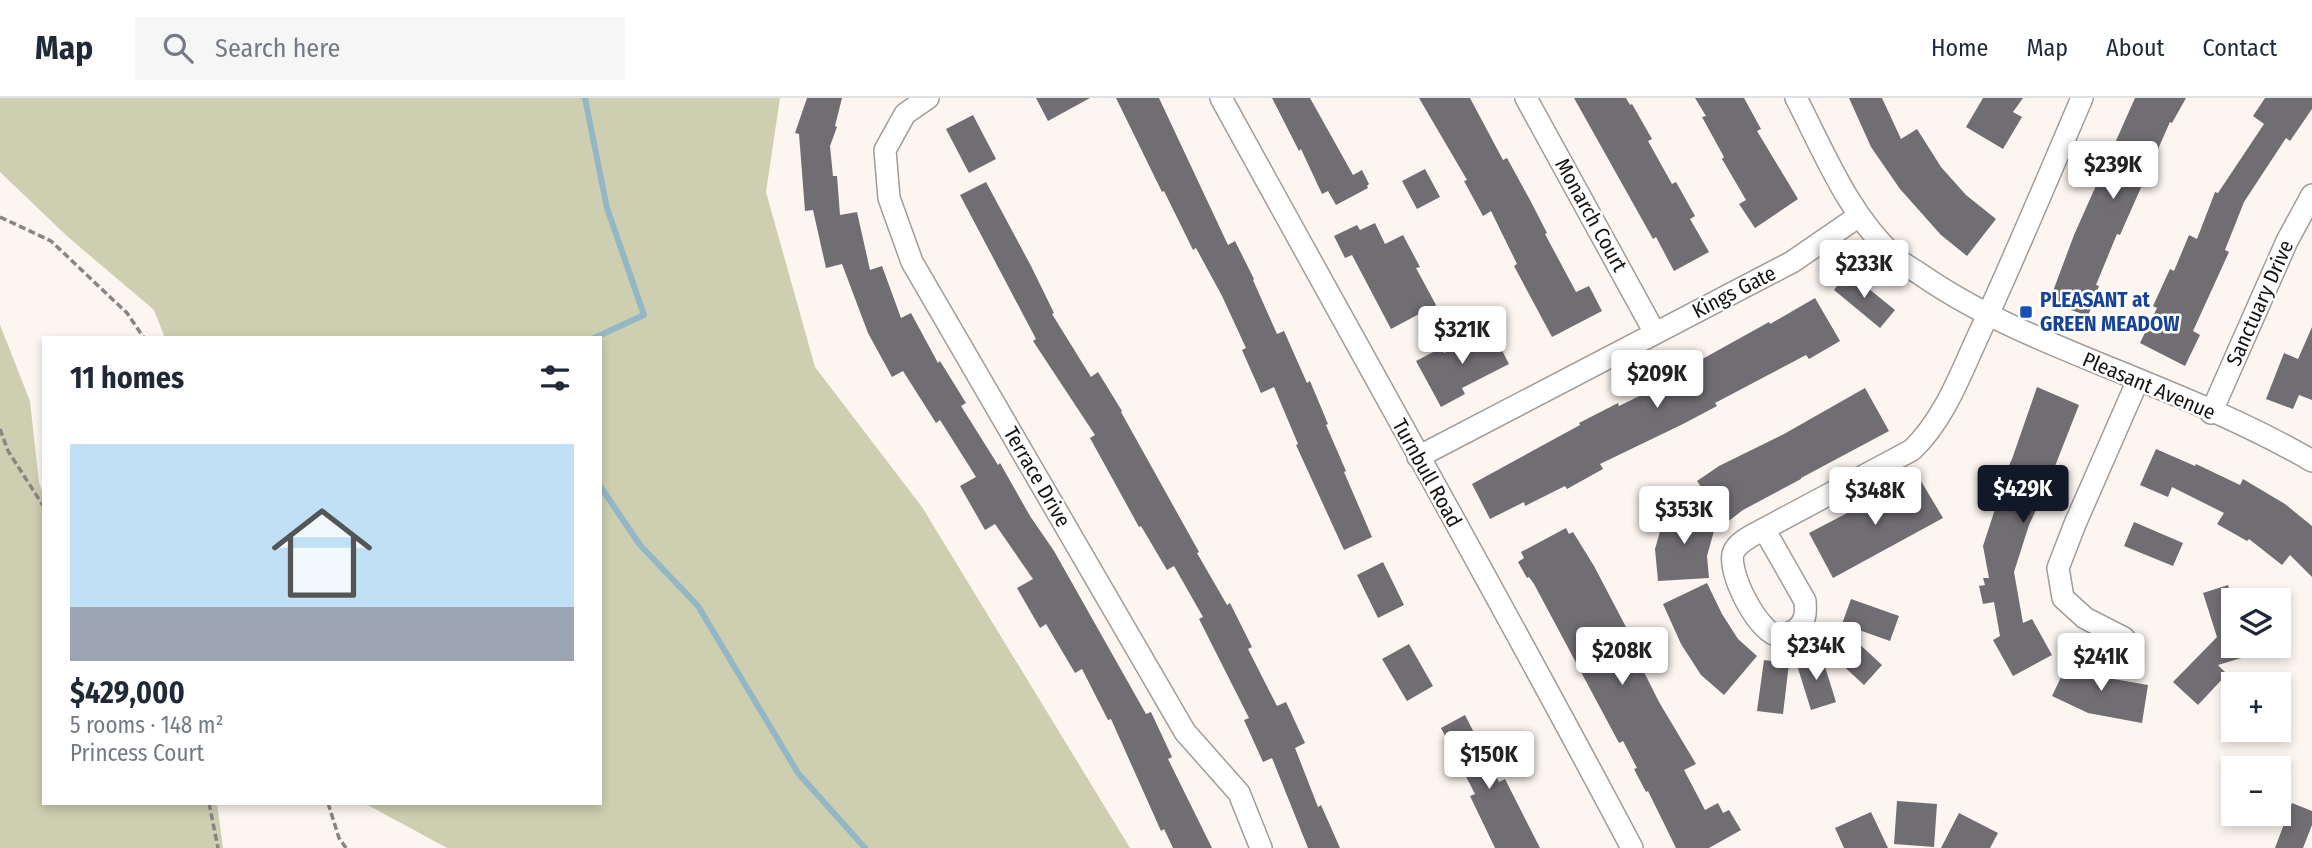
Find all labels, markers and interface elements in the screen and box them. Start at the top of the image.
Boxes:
search box [135,17,625,80]
text: Map [35,28,93,68]
icon: search [159,29,197,67]
text: Search here [215,33,340,64]
text: Home [1931,34,1988,62]
text: Map [2026,34,2068,62]
text: About [2106,34,2164,62]
text: Contact [2202,34,2277,62]
pin: $239K [2064,141,2162,201]
text: $239K [2084,150,2142,178]
street label: Monarch Court [1549,154,1633,276]
street label: Sanctuary Drive [2221,236,2299,370]
pin: $233K [1815,240,1913,300]
text: $233K [1836,249,1893,277]
street label: Kings Gate [1688,260,1780,324]
place label: PLEASANT at GREEN MEADOW [2040,287,2180,337]
marker: PLEASANT at GREEN MEADOW [2018,304,2034,320]
pin: $321K [1413,306,1511,366]
text: $321K [1434,315,1490,343]
street label: Pleasant Avenue [2079,346,2219,426]
pin: $209K [1608,350,1706,410]
icon: filters [536,359,574,397]
text: $209K [1627,359,1687,387]
text: 11 homes [70,360,184,396]
street label: Turnbull Road [1387,414,1467,532]
street label: Terrace Drive [998,422,1076,532]
pin: $429K [1974,466,2072,525]
pin: $348K [1826,468,1924,527]
text: $429K [1994,474,2052,502]
text: $348K [1845,476,1905,504]
pin: $353K [1635,486,1733,546]
icon: home [259,490,385,616]
text: $353K [1655,495,1713,523]
map controls [2221,588,2291,826]
button: layers [2221,588,2291,658]
pin: $234K [1767,622,1865,682]
pin: $208K [1573,628,1671,687]
text: $234K [1787,631,1845,659]
pin: $241K [2052,634,2150,693]
text: $208K [1592,636,1652,664]
text: $241K [2074,642,2128,670]
button: + [2221,672,2291,742]
text: $429,000 [70,675,185,711]
text: 5 rooms · 148 m² [70,711,224,739]
pin: $150K [1440,732,1538,791]
text: Princess Court [70,739,204,767]
text: $150K [1460,740,1518,768]
button: − [2221,756,2291,826]

